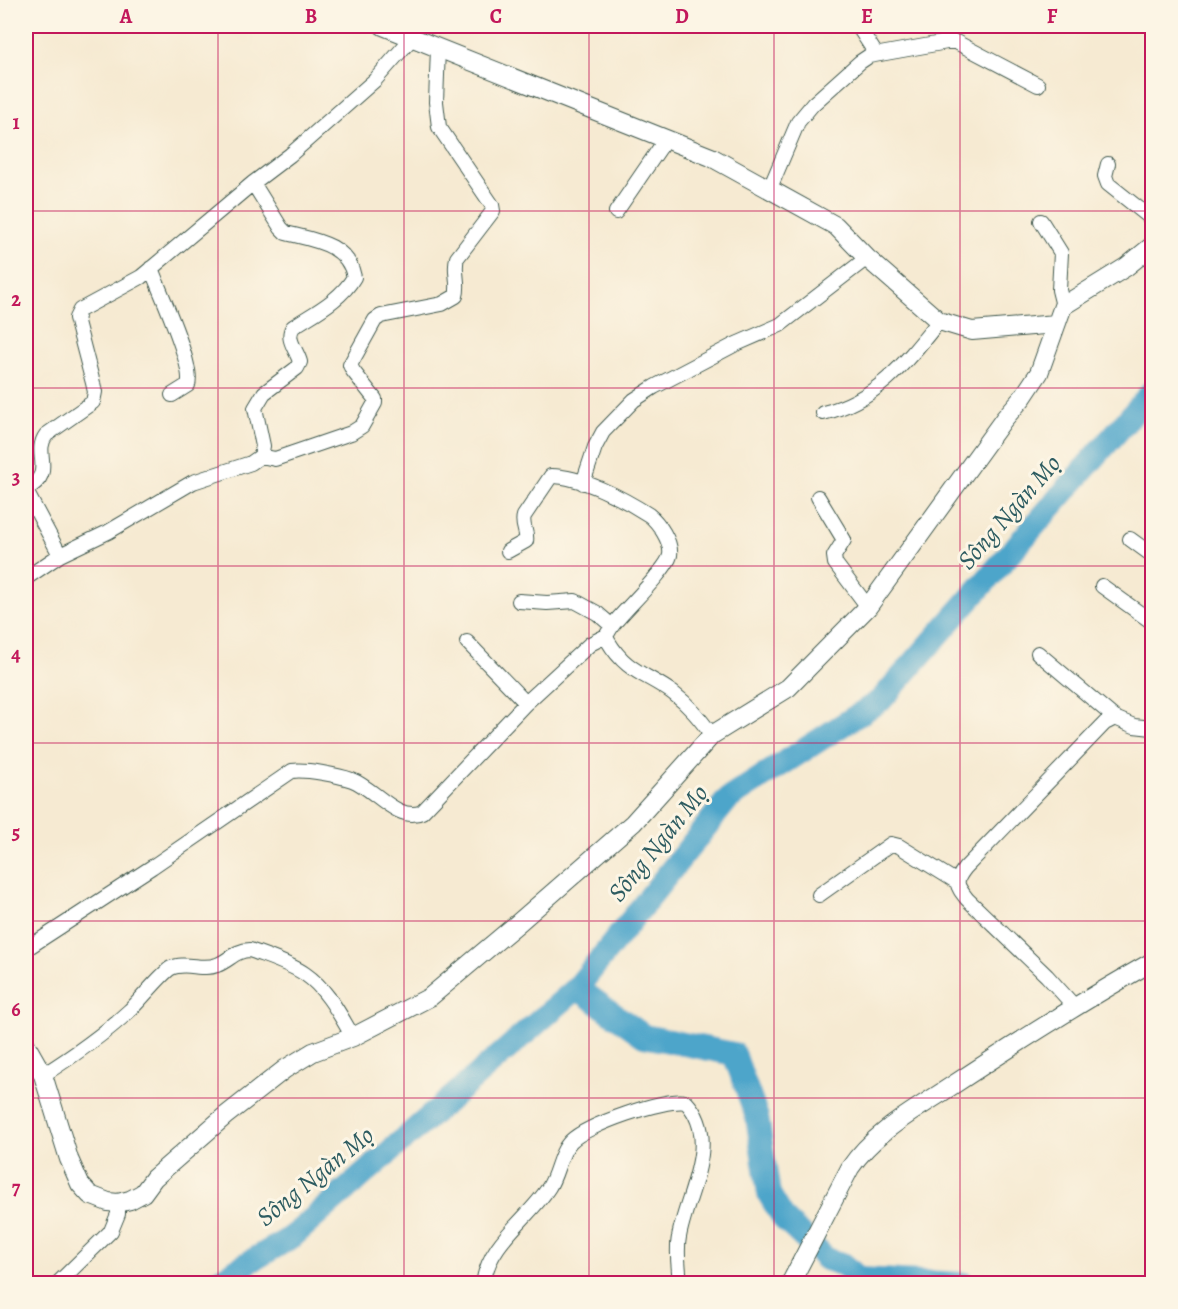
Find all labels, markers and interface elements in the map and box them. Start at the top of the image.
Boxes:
text: A [119,3,133,30]
text: B [305,3,317,30]
text: C [490,3,502,30]
text: D [675,3,689,30]
text: E [861,3,873,30]
text: F [1047,3,1058,30]
text: 1 [12,109,20,136]
text: 2 [11,286,21,313]
water label: Sông Ngàn Mọ [949,447,1069,577]
text: 3 [12,464,20,491]
text: 4 [11,641,21,668]
water label: Sông Ngàn Mọ [600,777,716,909]
text: 5 [12,819,20,846]
text: 6 [11,996,21,1023]
water label: Sông Ngàn Mọ [249,1118,381,1234]
text: 7 [12,1174,21,1201]

